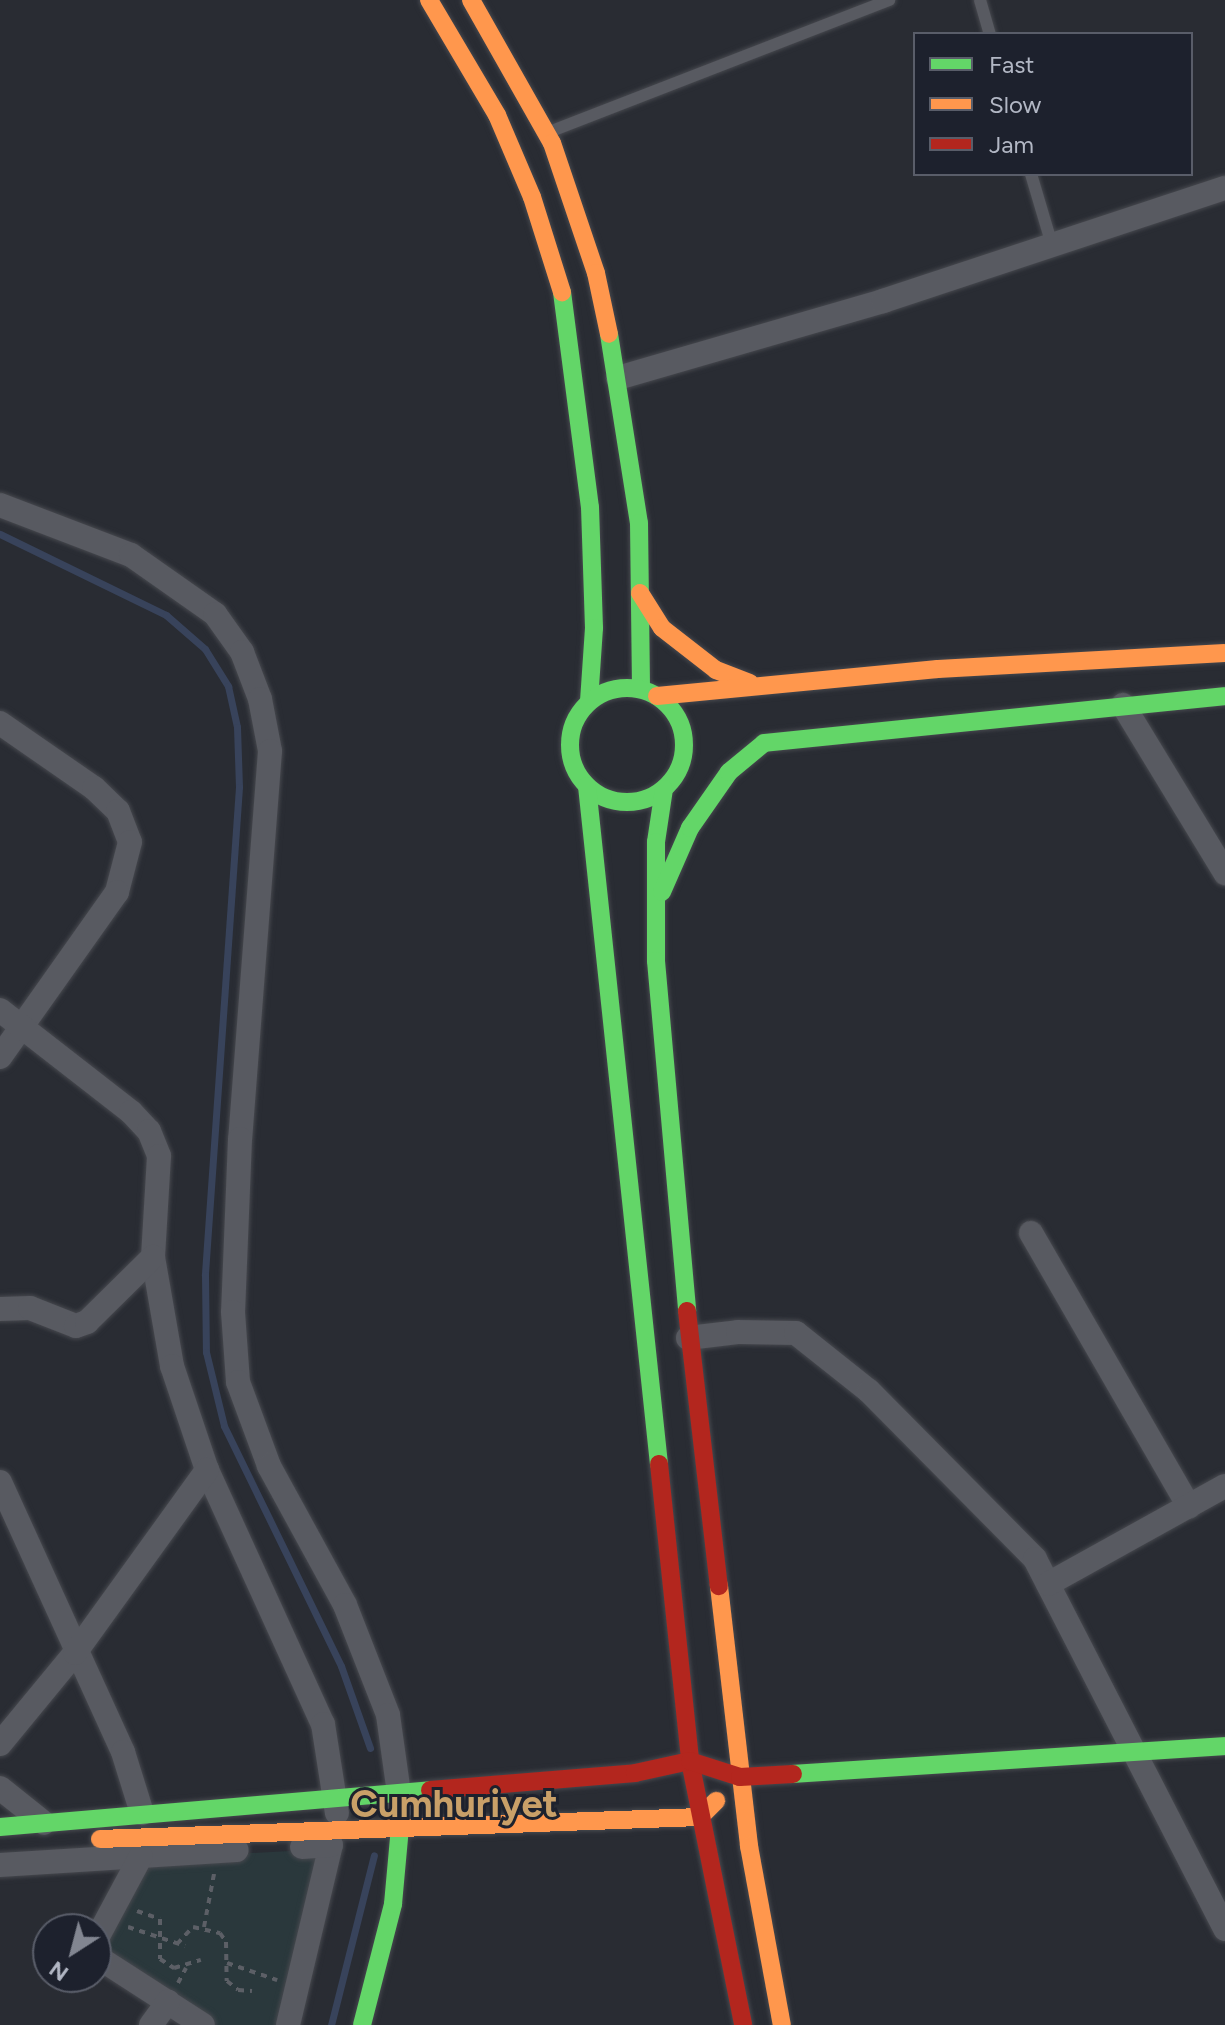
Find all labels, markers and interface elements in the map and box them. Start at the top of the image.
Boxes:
legend [913,32,1193,176]
text: Fast [989,50,1034,79]
text: Slow [989,90,1041,119]
text: Jam [989,130,1034,159]
district label: Cumhuriyet [350,1782,558,1828]
north arrow [32,1913,112,1993]
text: N [44,1955,74,1987]

